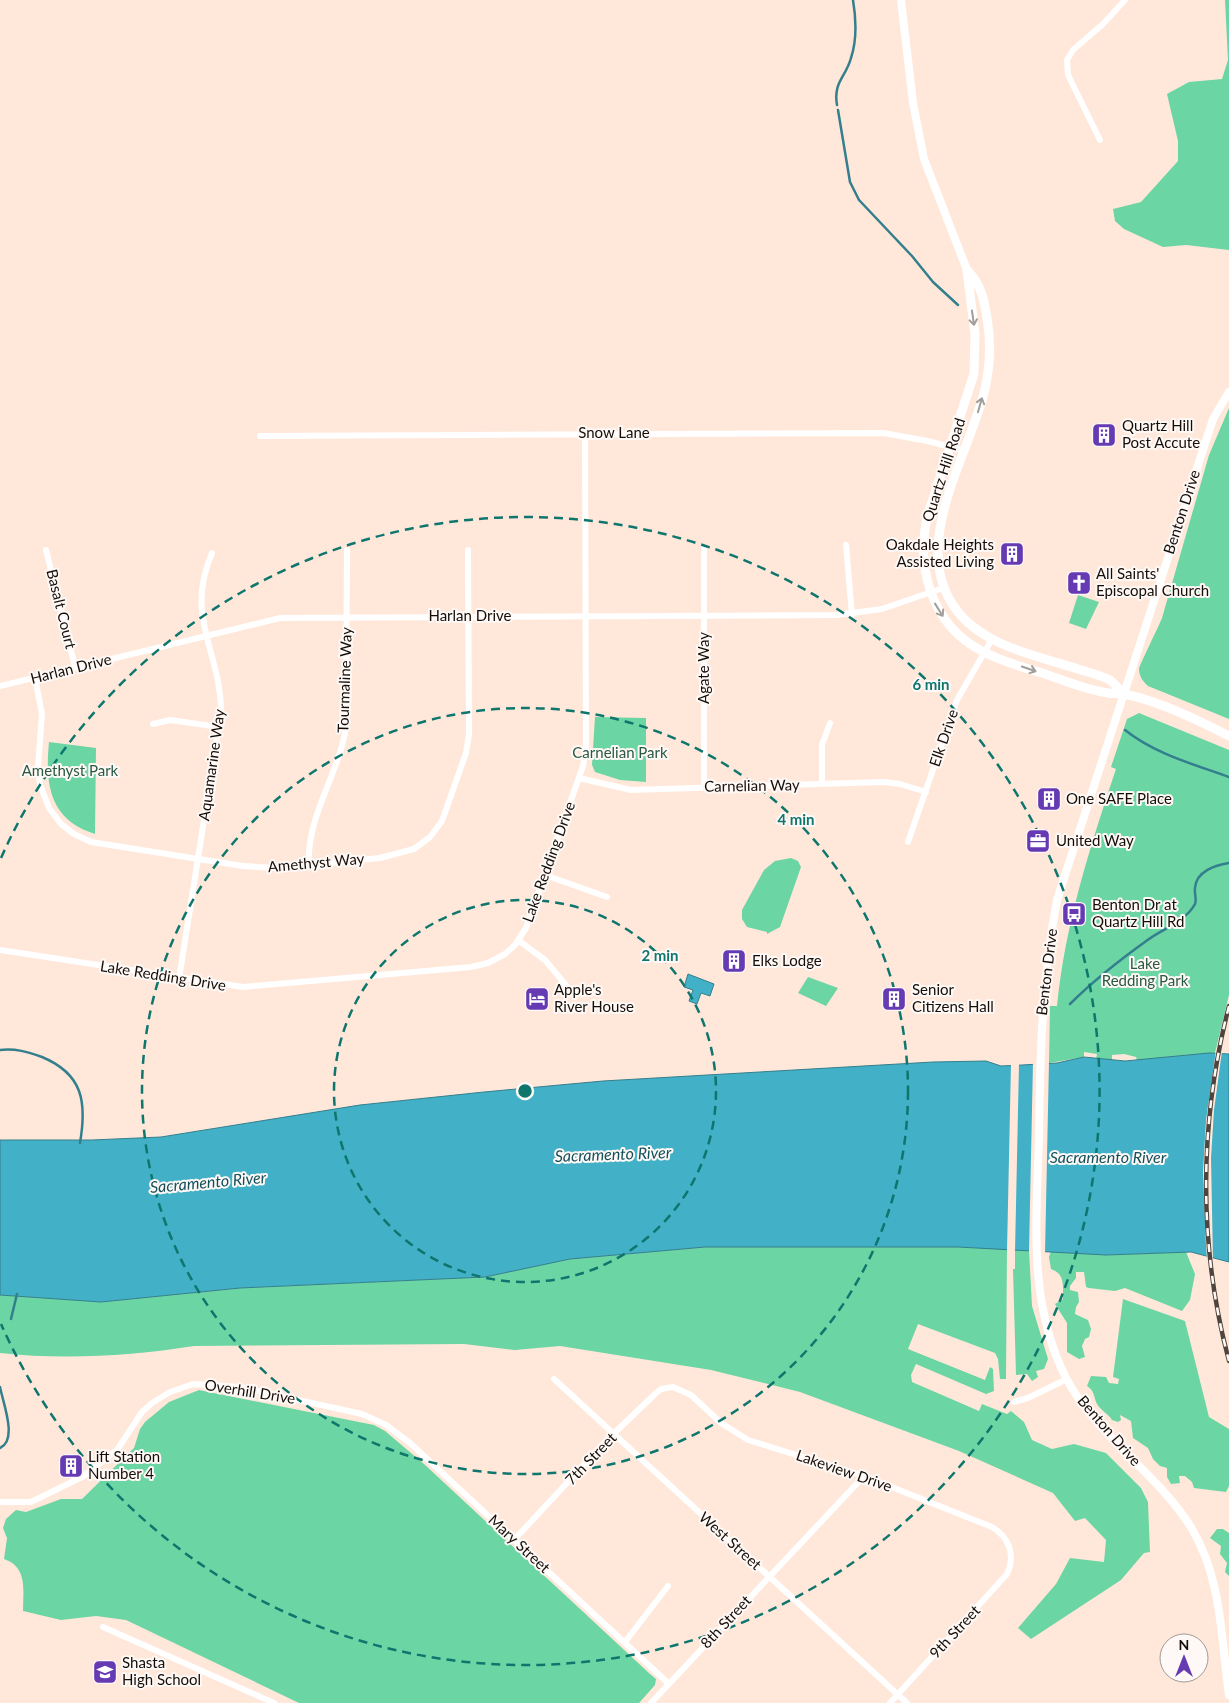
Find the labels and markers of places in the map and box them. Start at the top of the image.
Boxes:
place label: Quartz Hill Post Accute [1122,416,1200,451]
building icon: Quartz Hill Post Accute [1091,422,1117,448]
place label: Oakdale Heights Assisted Living [886,535,994,570]
building icon: Oakdale Heights Assisted Living [999,541,1025,567]
place label: All Saints' Episcopal Church [1096,564,1209,599]
church icon: All Saints' Episcopal Church [1066,570,1092,596]
building icon: One SAFE Place [1036,786,1062,812]
place label: One SAFE Place [1066,789,1172,807]
office icon: United Way [1025,828,1051,854]
place label: United Way [1056,831,1134,849]
place label: Benton Dr at Quartz Hill Rd [1092,895,1184,930]
bus stop icon: Benton Dr at Quartz Hill Rd [1061,901,1087,927]
building icon: Elks Lodge [721,948,747,974]
place label: Elks Lodge [752,951,822,969]
place label: Apple's River House [554,980,634,1015]
place label: Senior Citizens Hall [912,980,994,1015]
hotel icon: Apple's River House [524,986,550,1012]
building icon: Senior Citizens Hall [881,986,907,1012]
centre of rings [516,1082,534,1100]
place label: Lift Station Number 4 [88,1447,160,1482]
building icon: Lift Station Number 4 [58,1453,84,1479]
place label: Shasta High School [122,1653,201,1688]
school or university icon: Shasta High School [92,1659,118,1685]

